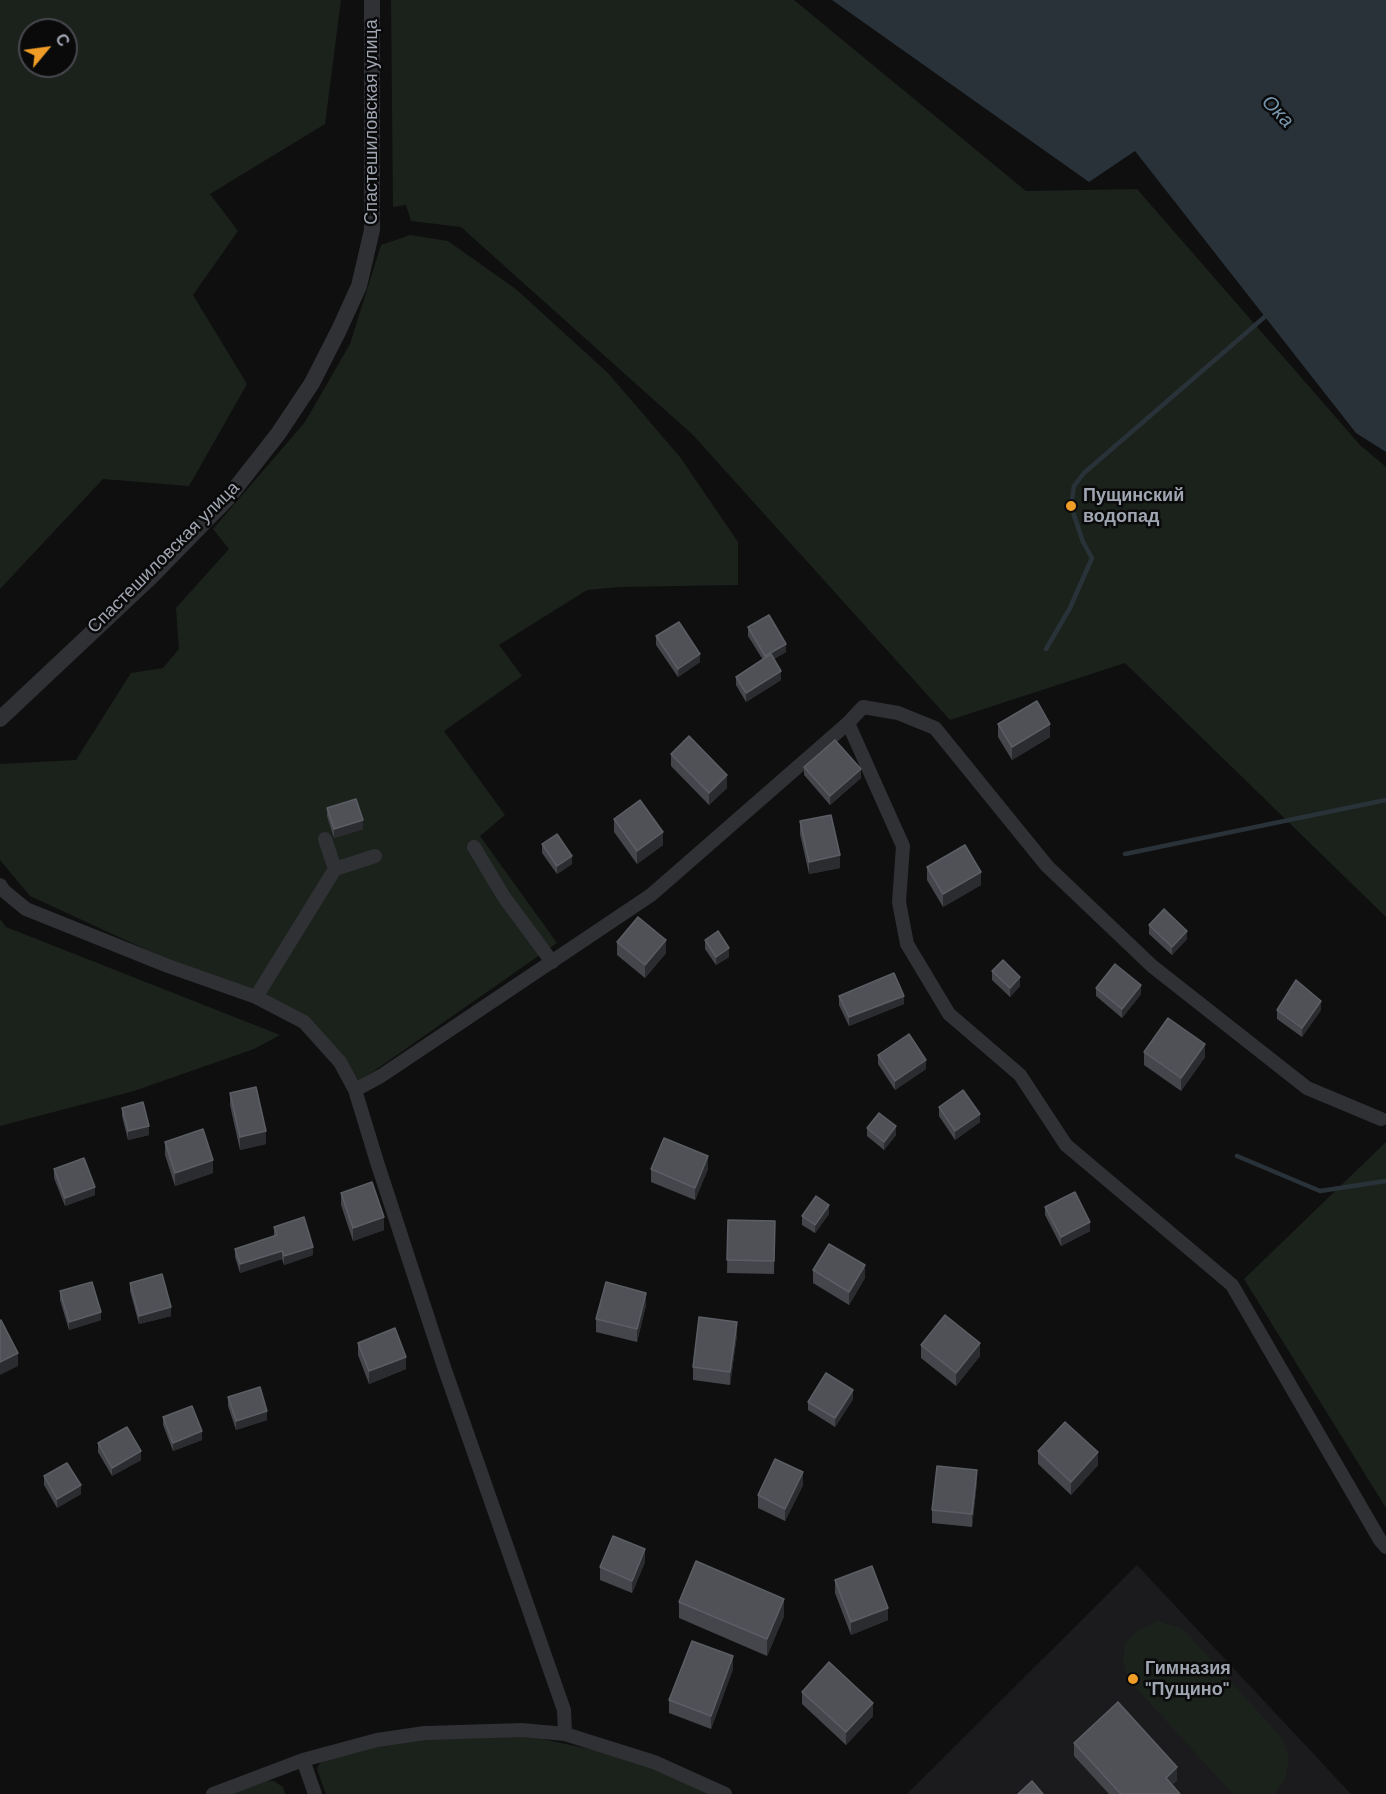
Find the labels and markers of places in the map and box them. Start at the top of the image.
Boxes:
place label: Пущинский водопад [1083,485,1184,528]
marker: Пущинский водопад [1064,499,1078,513]
place label: Гимназия "Пущино" [1145,1658,1231,1700]
marker: Гимназия "Пущино" [1126,1672,1140,1686]

